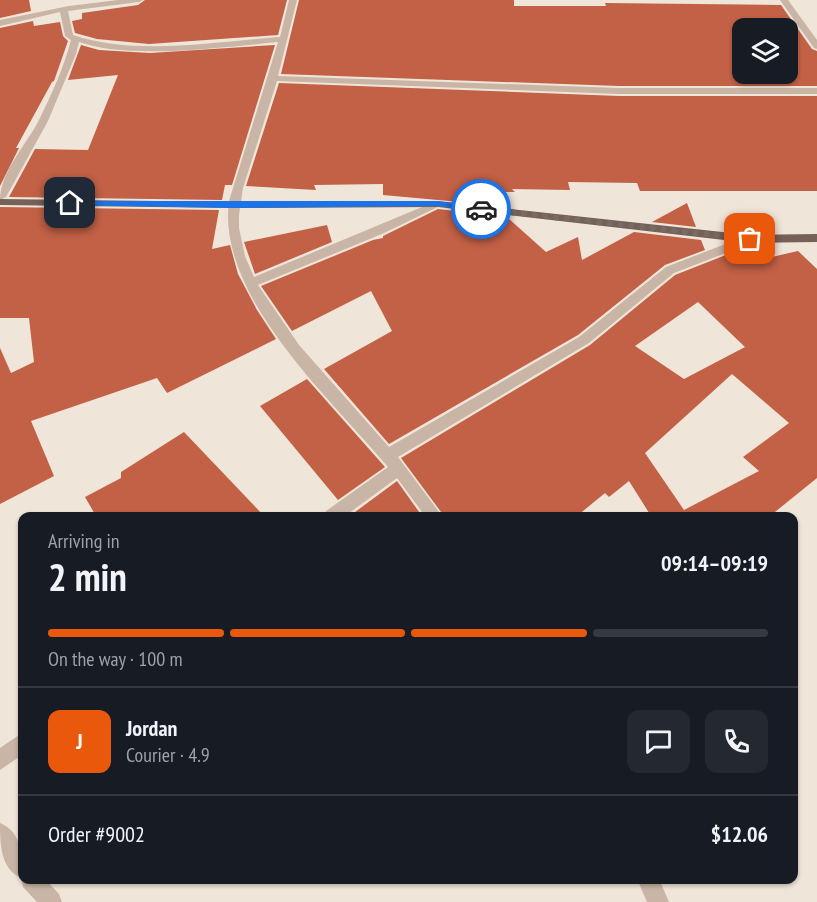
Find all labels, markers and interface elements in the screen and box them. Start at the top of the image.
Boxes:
map controls [732,18,798,84]
button: layers [732,18,798,84]
pin [44,177,95,228]
courier [451,179,511,239]
icon: home [53,186,86,219]
icon: car [465,193,498,226]
pin [724,213,775,264]
icon: bag [733,222,766,255]
text: Arriving in [48,528,120,554]
text: 09:14–09:19 [661,549,768,577]
text: 2 min [48,551,127,602]
text: On the way · 100 m [48,646,183,672]
button: chat [627,710,690,773]
button: phone [705,710,768,773]
text: Jordan [126,714,177,742]
text: J [76,727,83,755]
text: Courier · 4.9 [126,742,210,768]
text: Order #9002 [48,820,145,848]
text: $12.06 [711,820,768,848]

